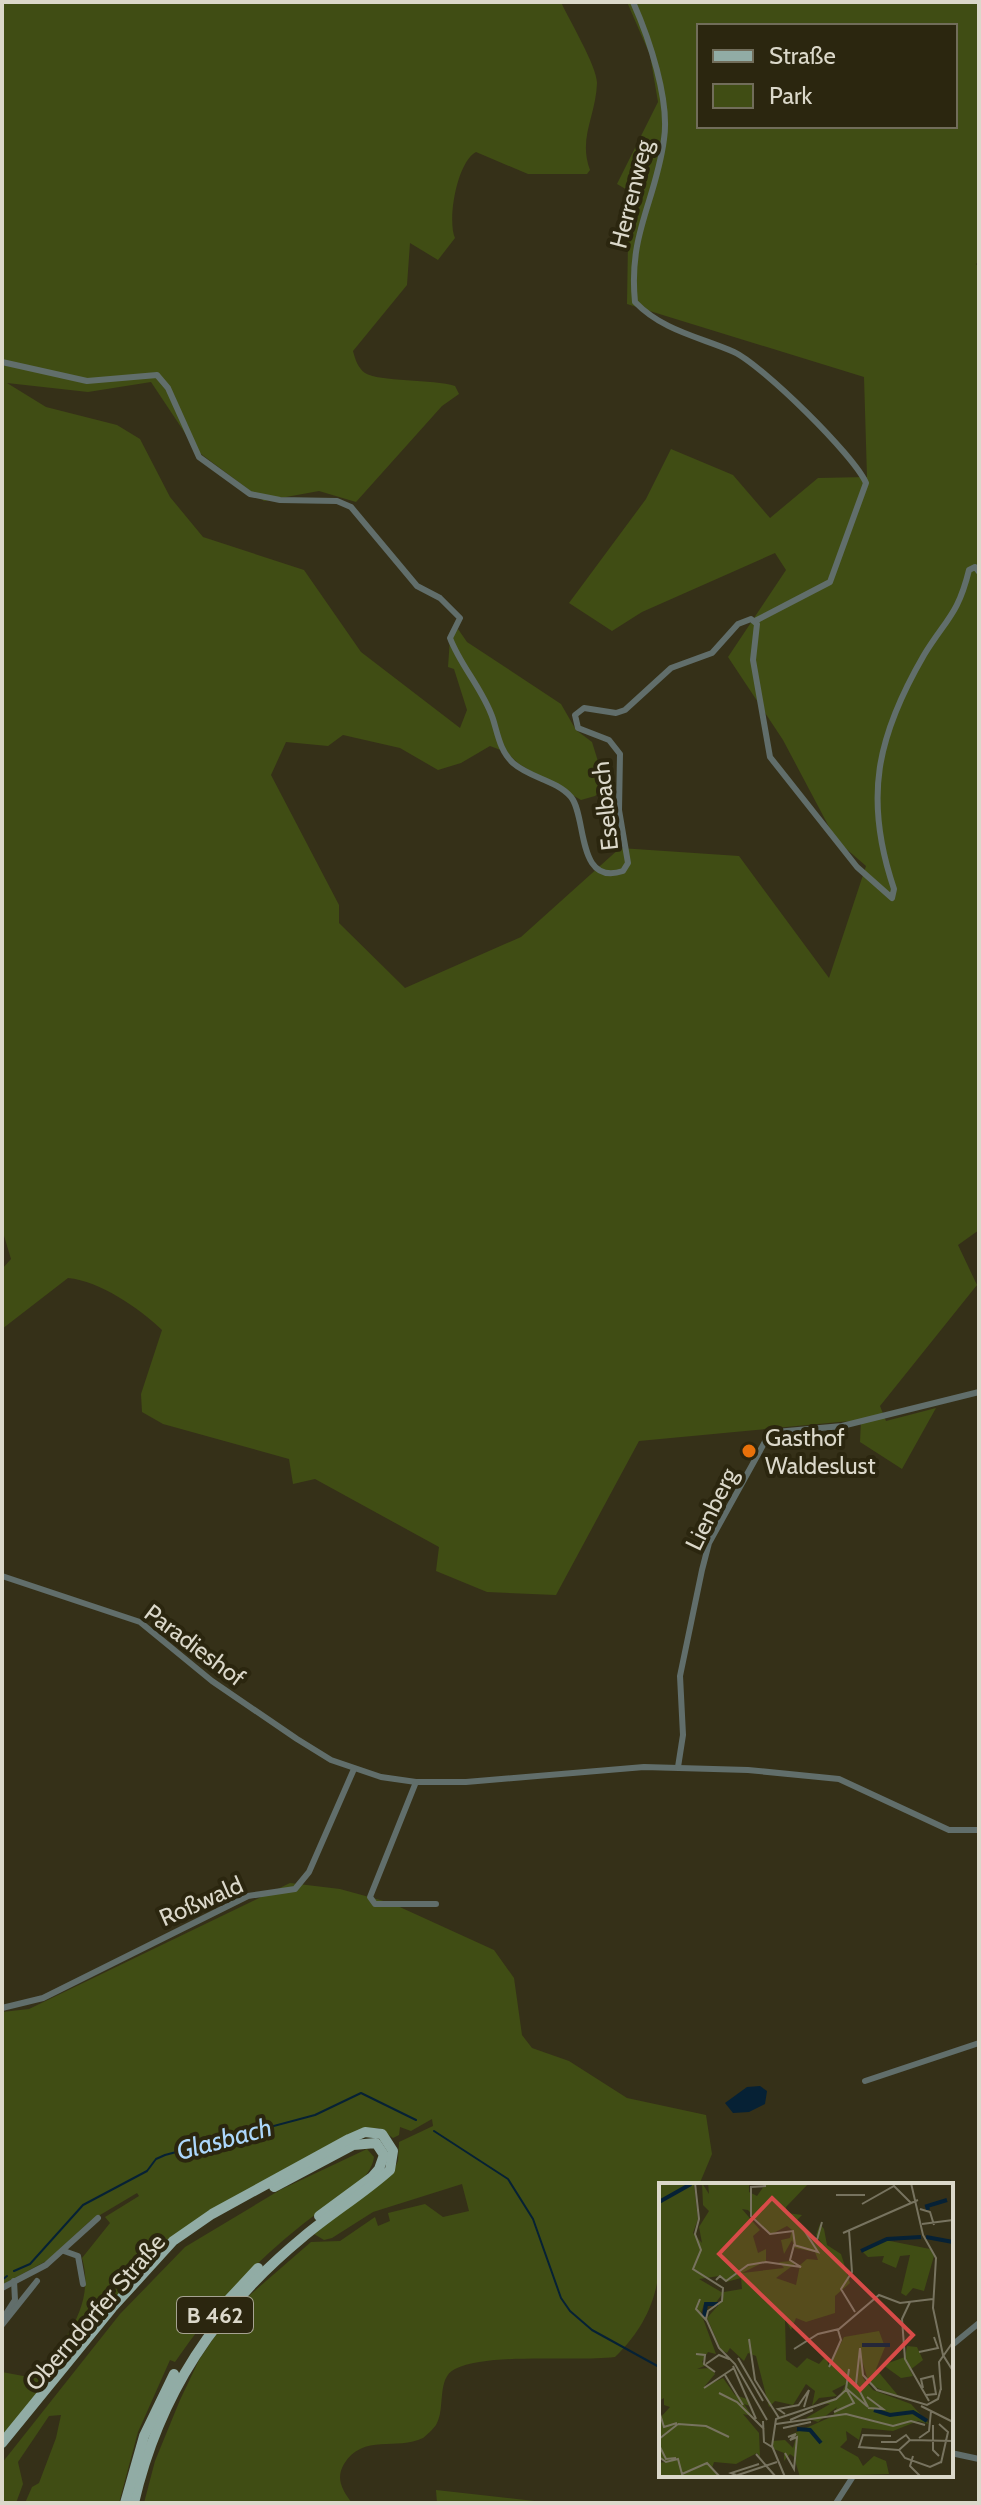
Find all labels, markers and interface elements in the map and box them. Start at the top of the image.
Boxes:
legend [697,24,957,128]
text: Straße [769,41,836,70]
text: Park [769,81,812,110]
street label: Herrenweg [604,136,659,251]
street label: Eselbach [586,760,624,852]
place label: Gasthof Waldeslust [765,1423,876,1480]
marker: Gasthof Waldeslust [740,1442,758,1460]
street label: Lienberg [679,1462,744,1555]
street label: Paradieshof [139,1598,251,1692]
street label: Roßwald [155,1870,247,1932]
water label: Glasbach [173,2111,275,2167]
inset map [659,2183,953,2477]
street label: Oberndorfer Straße [19,2227,171,2397]
road number: B 462 [177,2297,253,2333]

